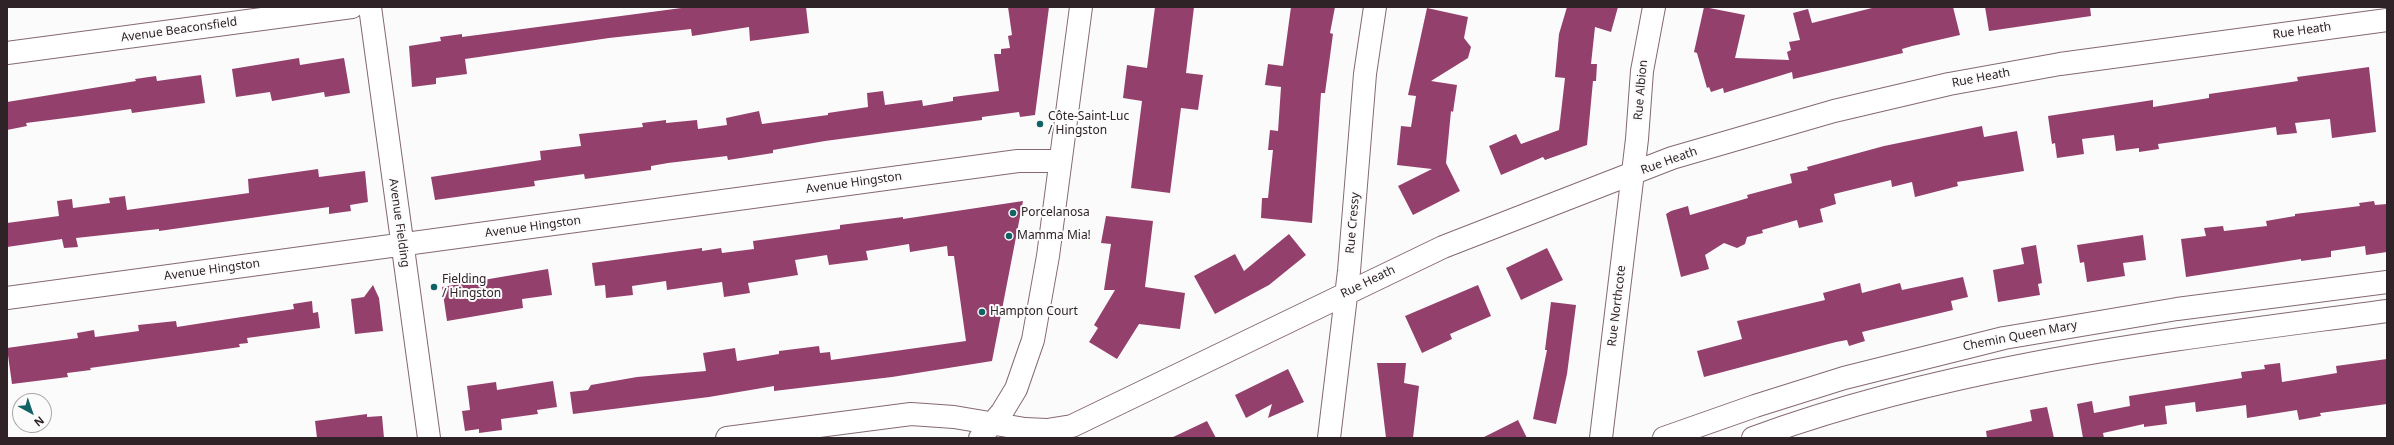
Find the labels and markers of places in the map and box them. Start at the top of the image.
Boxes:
place label: Côte-Saint-Luc / Hingston [1048,110,1129,138]
marker: Côte-Saint-Luc / Hingston [1035,119,1045,129]
place label: Porcelanosa [1021,206,1090,220]
marker: Porcelanosa [1008,208,1018,218]
place label: Mamma Mia! [1017,229,1091,243]
marker: Mamma Mia! [1004,231,1014,241]
place label: Fielding / Hingston [442,273,501,301]
marker: Fielding / Hingston [429,282,439,292]
place label: Hampton Court [990,305,1078,319]
marker: Hampton Court [977,307,987,317]

